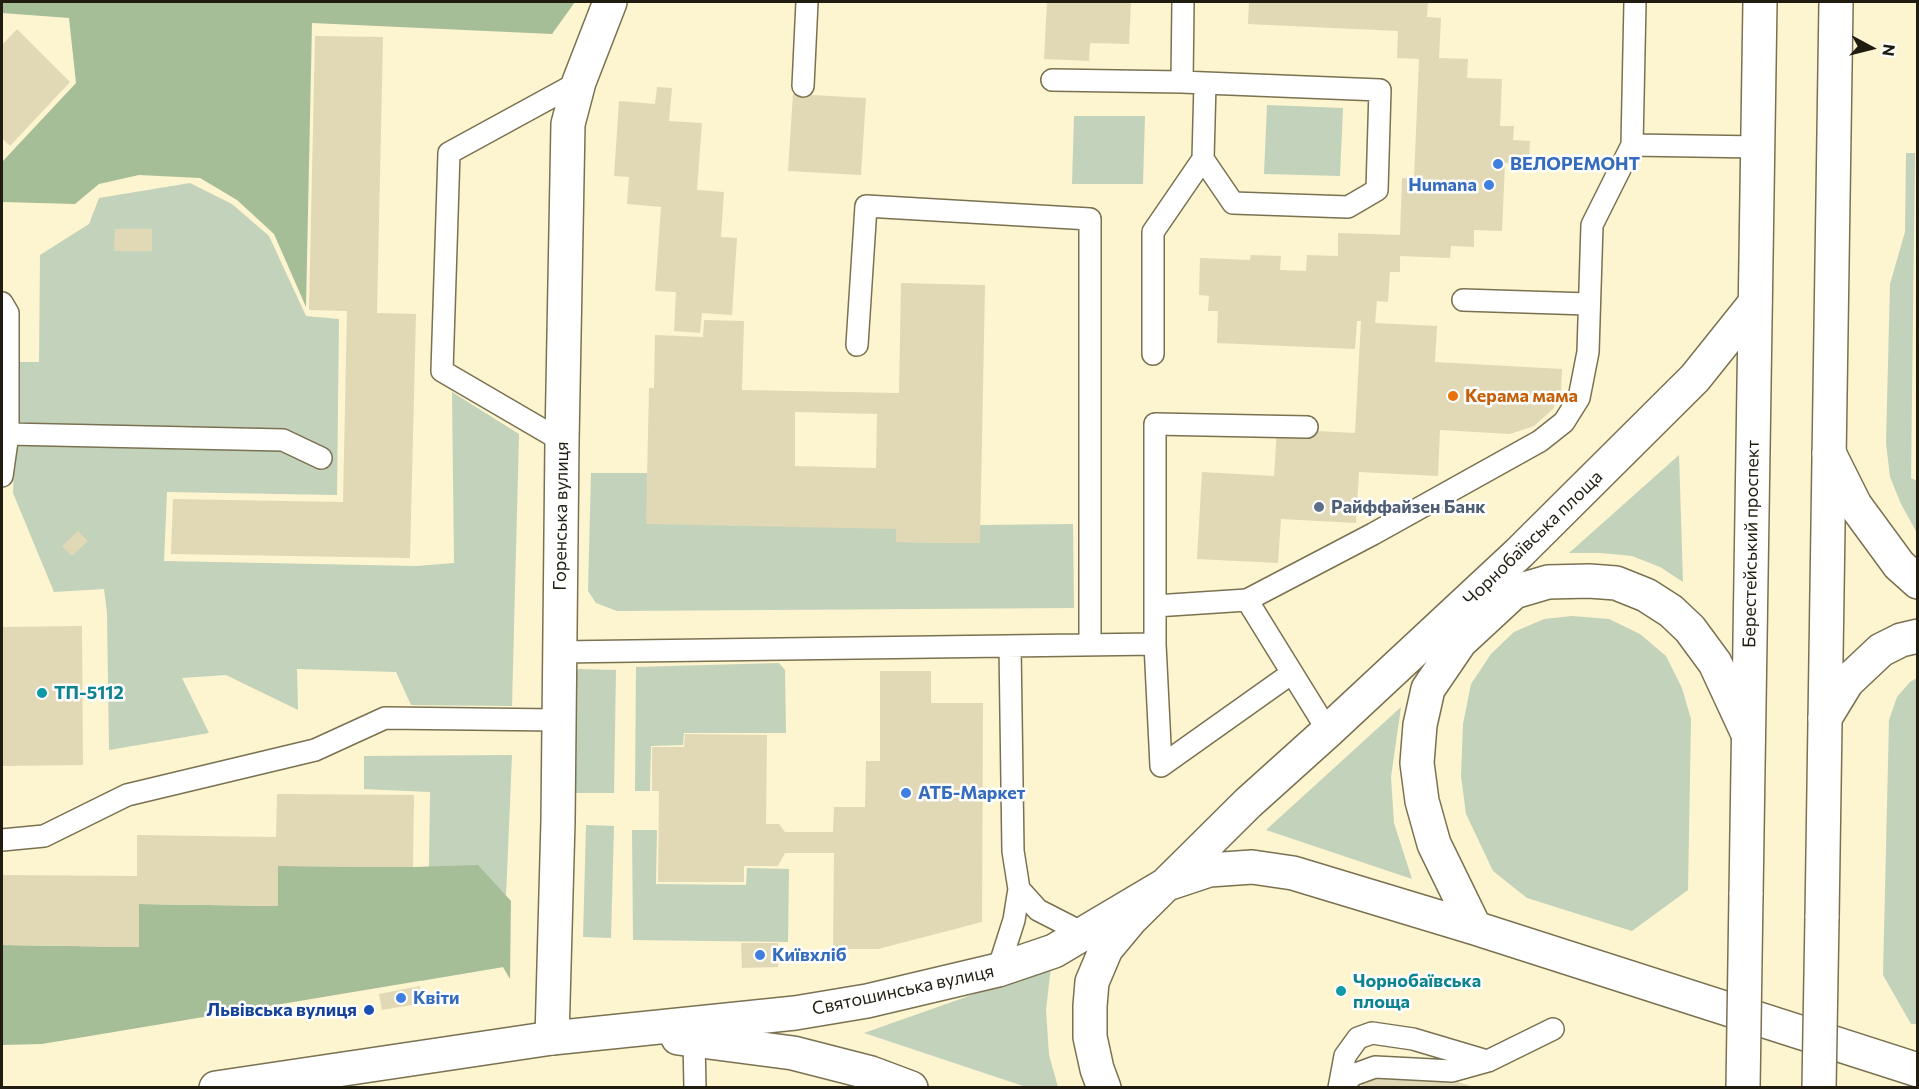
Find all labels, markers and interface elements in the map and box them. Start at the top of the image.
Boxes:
north arrow [1841,18,1901,78]
text: N [1879,43,1900,57]
place label: ВЕЛОРЕМОНТ [1510,153,1640,175]
marker: ВЕЛОРЕМОНТ [1491,157,1505,171]
place label: Humana [1408,174,1477,196]
marker: Humana [1482,178,1496,192]
place label: Керама мама [1465,385,1578,407]
marker: Керама мама [1446,389,1460,403]
street label: Берестейський проспект [1738,440,1764,648]
street label: Горенська вулиця [549,441,573,591]
street label: Чорнобаївська площа [1459,466,1607,610]
place label: Райффайзен Банк [1331,496,1486,518]
marker: Райффайзен Банк [1312,500,1326,514]
place label: ТП-5112 [54,682,124,704]
marker: ТП-5112 [35,686,49,700]
place label: АТБ-Маркет [918,782,1025,804]
marker: АТБ-Маркет [899,786,913,800]
place label: Київхліб [772,944,846,966]
marker: Київхліб [753,948,767,962]
street label: Святошинська вулиця [810,960,996,1020]
place label: Чорнобаївська площа [1353,970,1481,1012]
marker: Чорнобаївська площа [1334,984,1348,998]
place label: Квіти [413,987,460,1009]
marker: Квіти [394,991,408,1005]
place label: Львівська вулиця [207,999,357,1021]
marker: Львівська вулиця [362,1003,376,1017]

